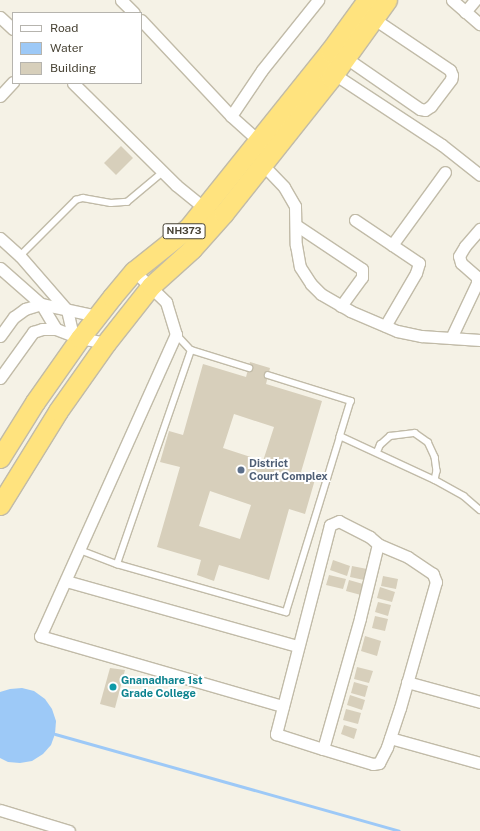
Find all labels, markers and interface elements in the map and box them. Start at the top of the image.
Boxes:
legend [12,12,142,84]
text: Road [50,21,78,35]
text: Water [50,41,83,55]
text: Building [50,61,96,75]
road number: NH373 [162,223,206,239]
place label: District Court Complex [249,457,328,483]
marker: District Court Complex [236,465,246,475]
place label: Gnanadhare 1st Grade College [121,674,203,700]
marker: Gnanadhare 1st Grade College [108,682,118,692]

